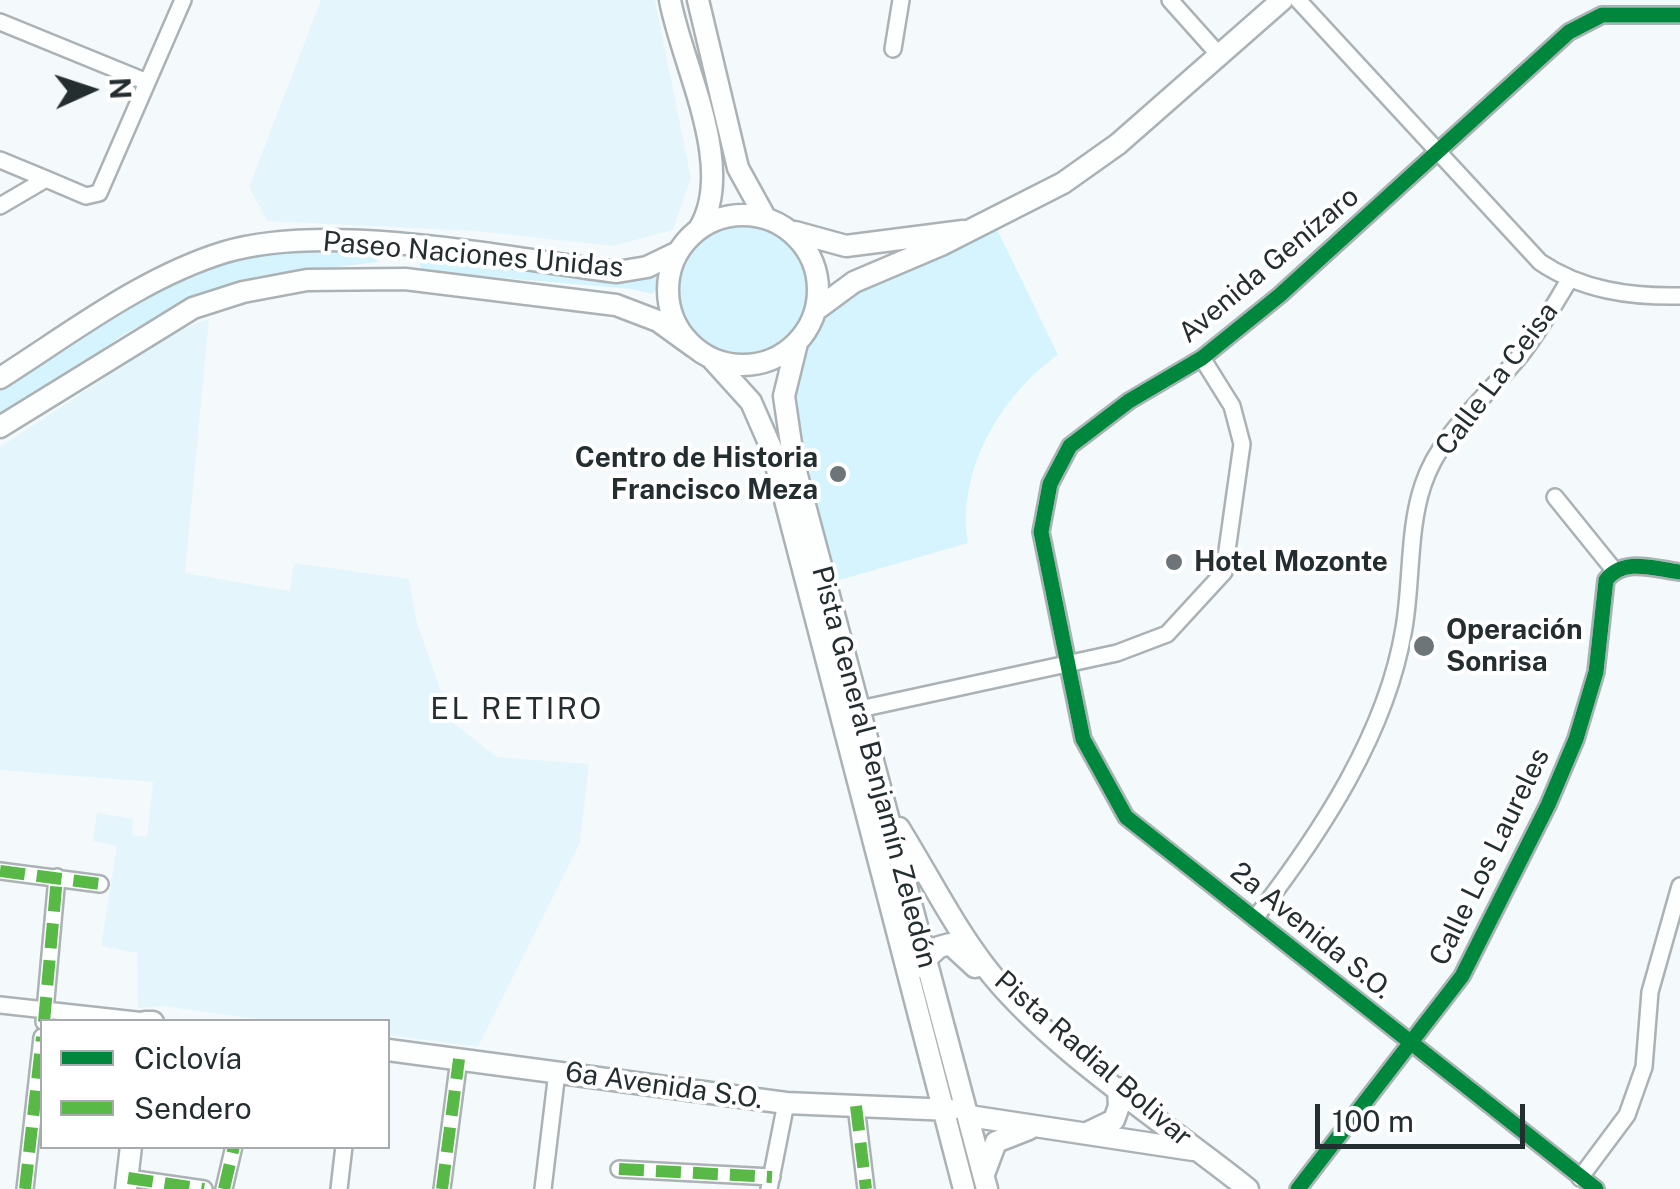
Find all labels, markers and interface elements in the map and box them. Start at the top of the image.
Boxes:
north arrow [40,40,140,140]
text: N [103,77,138,100]
street label: Avenida Genízaro [1172,180,1366,350]
street label: Paseo Naciones Unidas [321,225,625,285]
street label: Calle La Ceisa [1429,296,1565,462]
place label: Centro de Historia Francisco Meza [575,441,818,507]
marker: Centro de Historia Francisco Meza [827,463,849,485]
place label: Hotel Mozonte [1194,545,1388,579]
marker: Hotel Mozonte [1163,551,1185,573]
street label: Pista General Benjamín Zeledón [804,562,944,972]
place label: Operación Sonrisa [1446,613,1583,679]
marker: Operación Sonrisa [1411,633,1437,659]
district label: EL RETIRO [430,692,604,728]
street label: Calle Los Laureles [1423,743,1557,971]
street label: 2a Avenida S.O. [1223,856,1399,1006]
street label: Pista Radial Bolivar [987,964,1199,1154]
legend [40,1019,390,1149]
text: Ciclovía [134,1040,242,1076]
street label: 6a Avenida S.O. [563,1056,765,1116]
scale bar [1320,1084,1530,1146]
text: Sendero [134,1090,252,1126]
text: 100 m [1332,1103,1414,1139]

